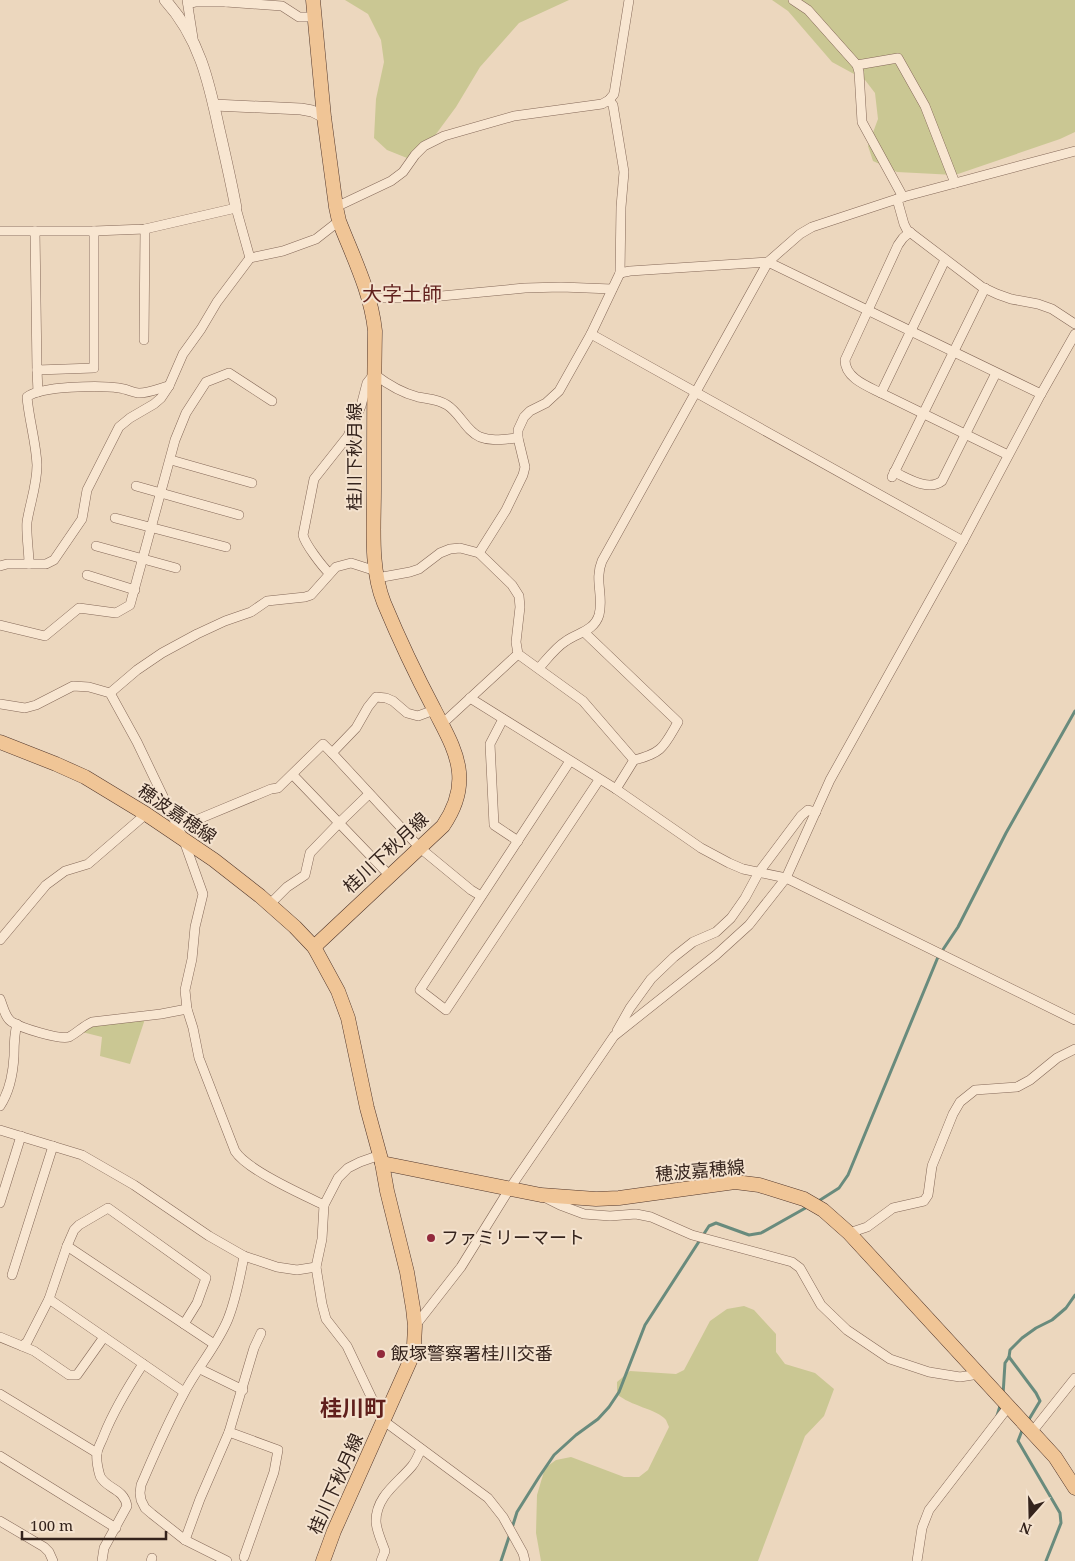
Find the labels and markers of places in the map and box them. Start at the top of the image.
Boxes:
place label: ファミリーマート [441,1225,585,1249]
marker: ファミリーマート [425,1232,437,1244]
place label: 飯塚警察署桂川交番 [391,1341,553,1365]
marker: 飯塚警察署桂川交番 [375,1348,387,1360]

